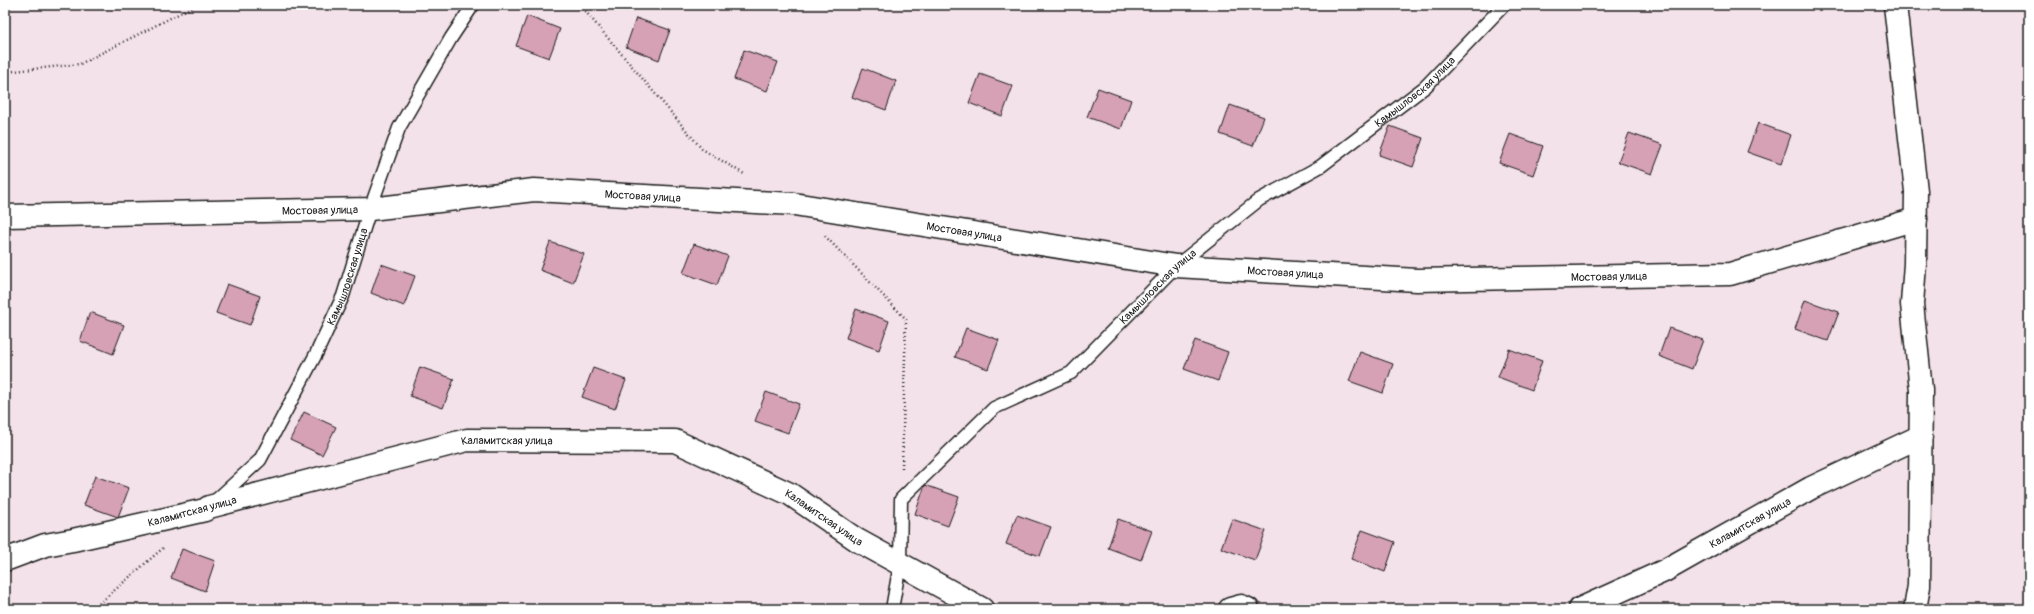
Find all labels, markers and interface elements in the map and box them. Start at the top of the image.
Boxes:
street label: Камышловская улица [1372,54,1458,130]
street label: Мостовая улица [604,188,681,205]
street label: Мостовая улица [282,203,358,218]
street label: Мостовая улица [926,220,1003,245]
street label: Камышловская улица [324,226,371,327]
street label: Камышловская улица [1117,247,1199,327]
street label: Мостовая улица [1247,264,1324,282]
street label: Мостовая улица [1571,270,1647,284]
street label: Каламитская улица [460,434,553,448]
street label: Каламитская улица [783,487,865,549]
street label: Каламитская улица [146,493,238,530]
street label: Каламитская улица [1707,495,1793,551]

